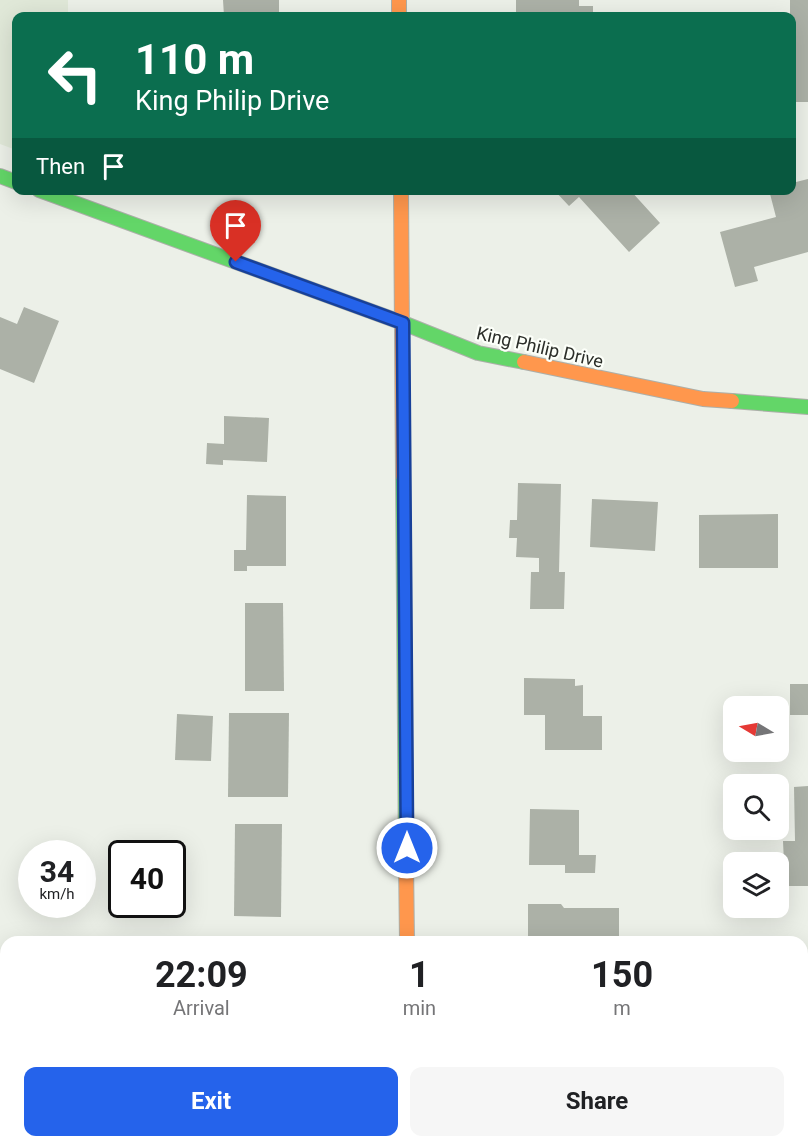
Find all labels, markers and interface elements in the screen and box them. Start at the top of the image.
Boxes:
text: 110 m [135,35,254,84]
icon: left [36,36,114,114]
text: King Philip Drive [135,85,329,117]
icon: arrive [97,150,130,183]
text: Then [36,154,85,179]
pin [210,200,261,262]
icon: arrive [219,209,252,242]
street label: King Philip Drive [474,322,606,372]
north arrow [723,696,789,762]
map controls [723,696,789,918]
button: search [723,774,789,840]
position arrow [375,816,439,880]
speed limit sign: 40 [108,840,186,918]
button: layers [723,852,789,918]
text: 34 [40,854,74,889]
text: km/h [39,885,75,903]
text: 22:09 [155,954,248,996]
text: 1 [409,954,430,996]
text: 150 [591,954,653,996]
text: Arrival [173,996,230,1020]
text: min [403,996,436,1020]
text: m [613,996,631,1020]
button: Exit [24,1067,398,1136]
button: Share [410,1067,784,1136]

